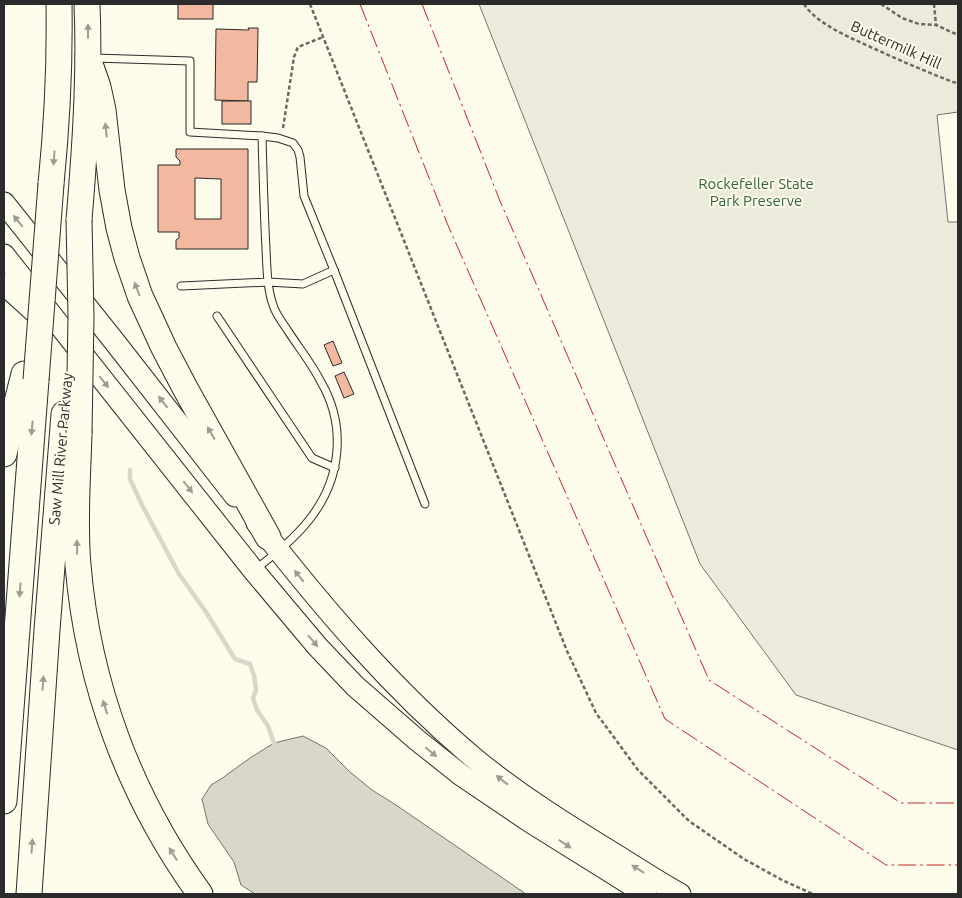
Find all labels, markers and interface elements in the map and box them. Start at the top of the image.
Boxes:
street label: Buttermilk Hill [848,17,944,72]
one-way arrow [84,23,92,39]
one-way arrow [101,122,109,138]
one-way arrow [49,150,57,166]
park label: Rockefeller State Park Preserve [698,175,814,209]
one-way arrow [12,214,23,227]
one-way arrow [133,281,140,296]
street label: Saw Mill River Parkway [45,372,76,526]
one-way arrow [99,375,109,388]
one-way arrow [157,396,168,409]
one-way arrow [27,421,35,437]
one-way arrow [206,427,215,440]
one-way arrow [182,480,193,493]
one-way arrow [73,539,81,555]
one-way arrow [294,570,305,583]
one-way arrow [15,583,23,599]
one-way arrow [307,634,318,647]
one-way arrow [39,675,47,691]
one-way arrow [101,699,109,714]
one-way arrow [424,746,437,757]
one-way arrow [496,775,509,786]
one-way arrow [28,837,36,853]
one-way arrow [558,839,571,848]
one-way arrow [168,847,177,861]
one-way arrow [632,865,645,874]

